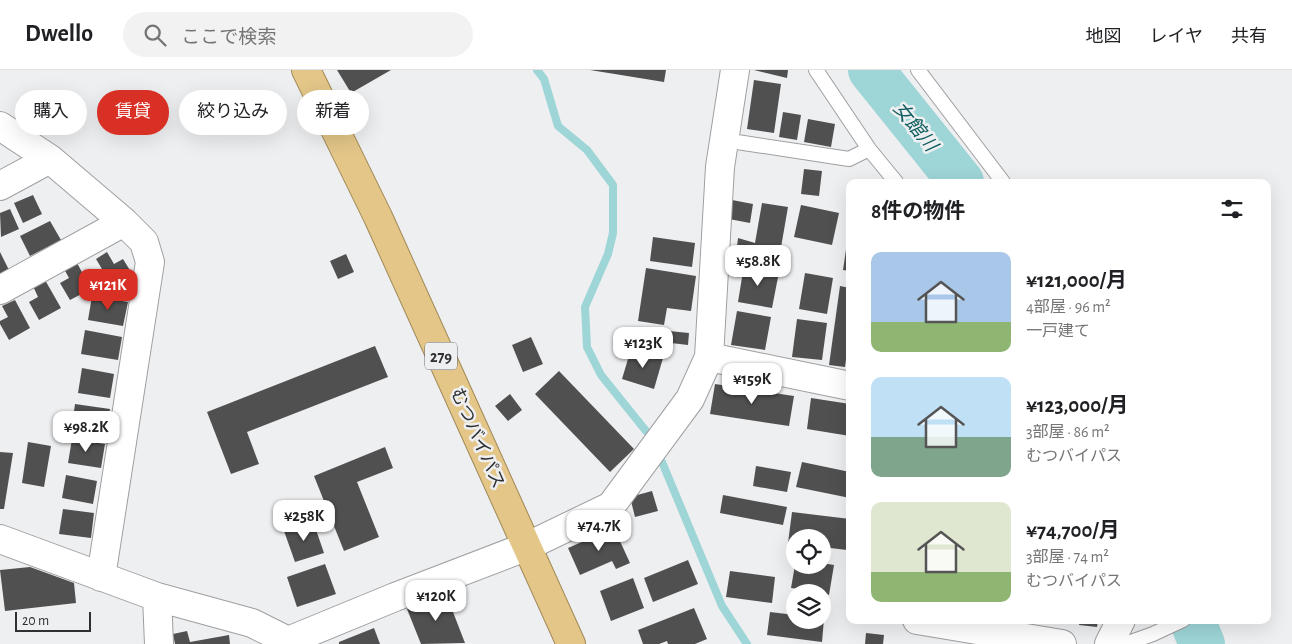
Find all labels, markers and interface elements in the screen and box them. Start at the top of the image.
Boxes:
search box [123,12,473,57]
icon: search [141,21,169,49]
text: Dwello [25,22,93,46]
text: ここで検索 [181,28,276,47]
text: 地図 [1086,28,1122,46]
text: レイヤ [1150,28,1203,46]
text: 共有 [1231,28,1267,46]
chip: 購入 [15,90,87,135]
chip: 賃貸 [97,90,169,135]
chip: 絞り込み [179,90,287,135]
chip: 新着 [297,90,369,135]
water label: 女館川 [890,98,942,157]
icon: filters [1218,195,1246,223]
text: 8件の物件 [871,201,965,222]
pin: ¥58.8K [717,244,799,287]
text: ¥58.8K [736,253,780,269]
pin: ¥121K [73,268,143,311]
text: ¥121,000/月 [1026,270,1127,291]
icon: home [911,272,971,332]
text: ¥121K [90,277,126,293]
text: 4部屋 · 96 m² [1026,299,1111,315]
text: 一戸建て [1026,323,1090,339]
pin: ¥123K [608,326,678,369]
text: ¥123K [624,335,662,351]
road number: 279 [425,342,457,370]
pin: ¥159K [717,362,787,405]
text: ¥159K [733,371,771,387]
street label: むつバイパス [447,385,508,491]
text: ¥123,000/月 [1026,395,1128,416]
icon: home [911,397,971,457]
pin: ¥98.2K [45,410,127,453]
text: ¥98.2K [64,419,108,435]
text: 3部屋 · 86 m² [1026,424,1110,440]
text: むつバイパス [1026,448,1122,464]
pin: ¥258K [269,500,339,542]
text: ¥258K [284,508,324,524]
pin: ¥74.7K [558,510,640,552]
text: ¥74.7K [577,518,621,534]
text: ¥74,700/月 [1026,520,1119,541]
icon: home [911,522,971,582]
map controls [786,529,831,629]
button: locate [786,529,831,574]
text: 3部屋 · 74 m² [1026,549,1109,565]
text: むつバイパス [1026,573,1122,589]
pin: ¥120K [401,580,471,622]
button: layers [786,584,831,629]
text: ¥120K [416,588,456,604]
scale bar [15,609,91,632]
text: 20 m [22,614,49,628]

